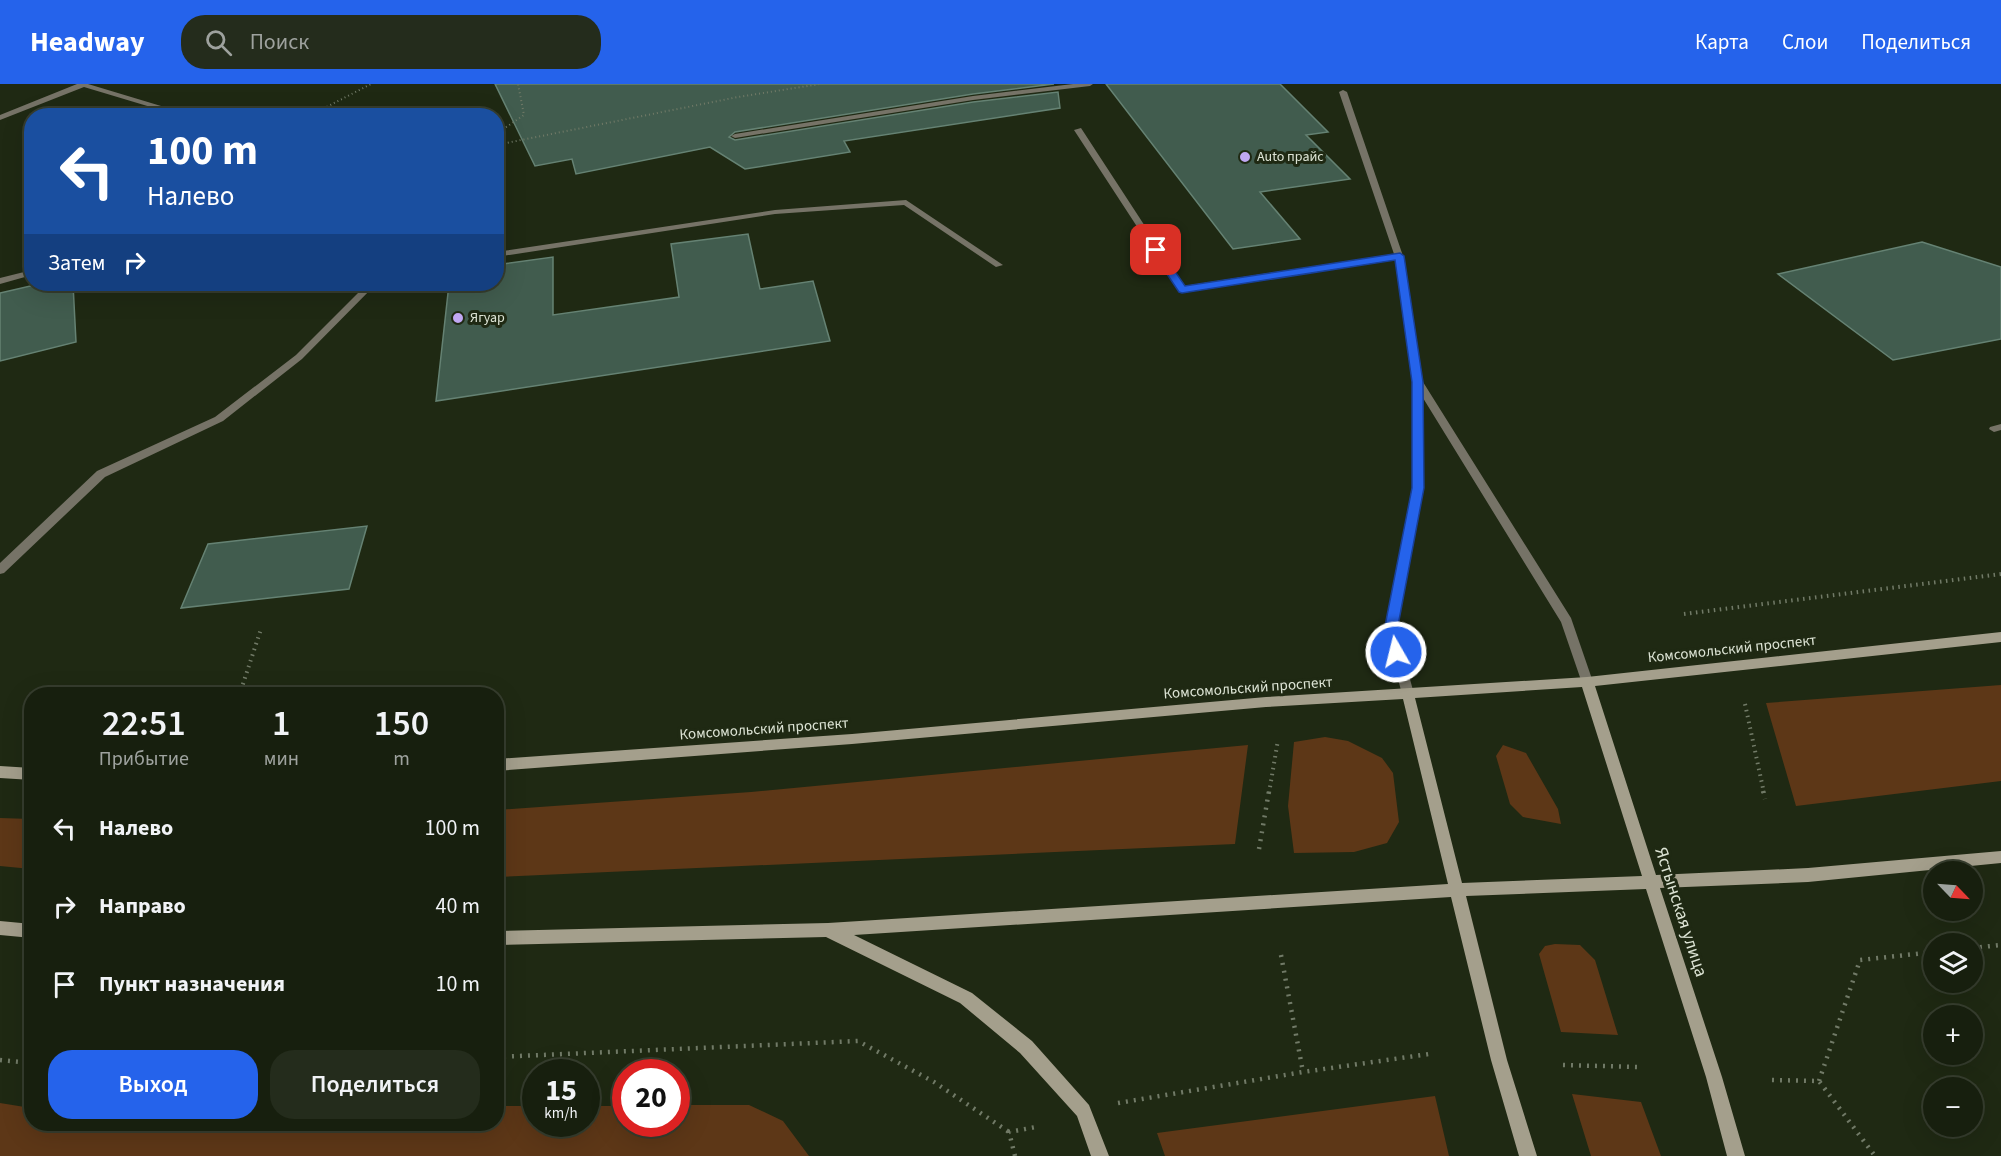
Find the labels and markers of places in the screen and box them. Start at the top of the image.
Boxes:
place label: Auto прайс [1257,147,1324,167]
marker: Auto прайс [1238,150,1252,164]
pin [1130,224,1181,275]
place label: Ягуар [470,308,505,328]
marker: Ягуар [451,311,465,325]

